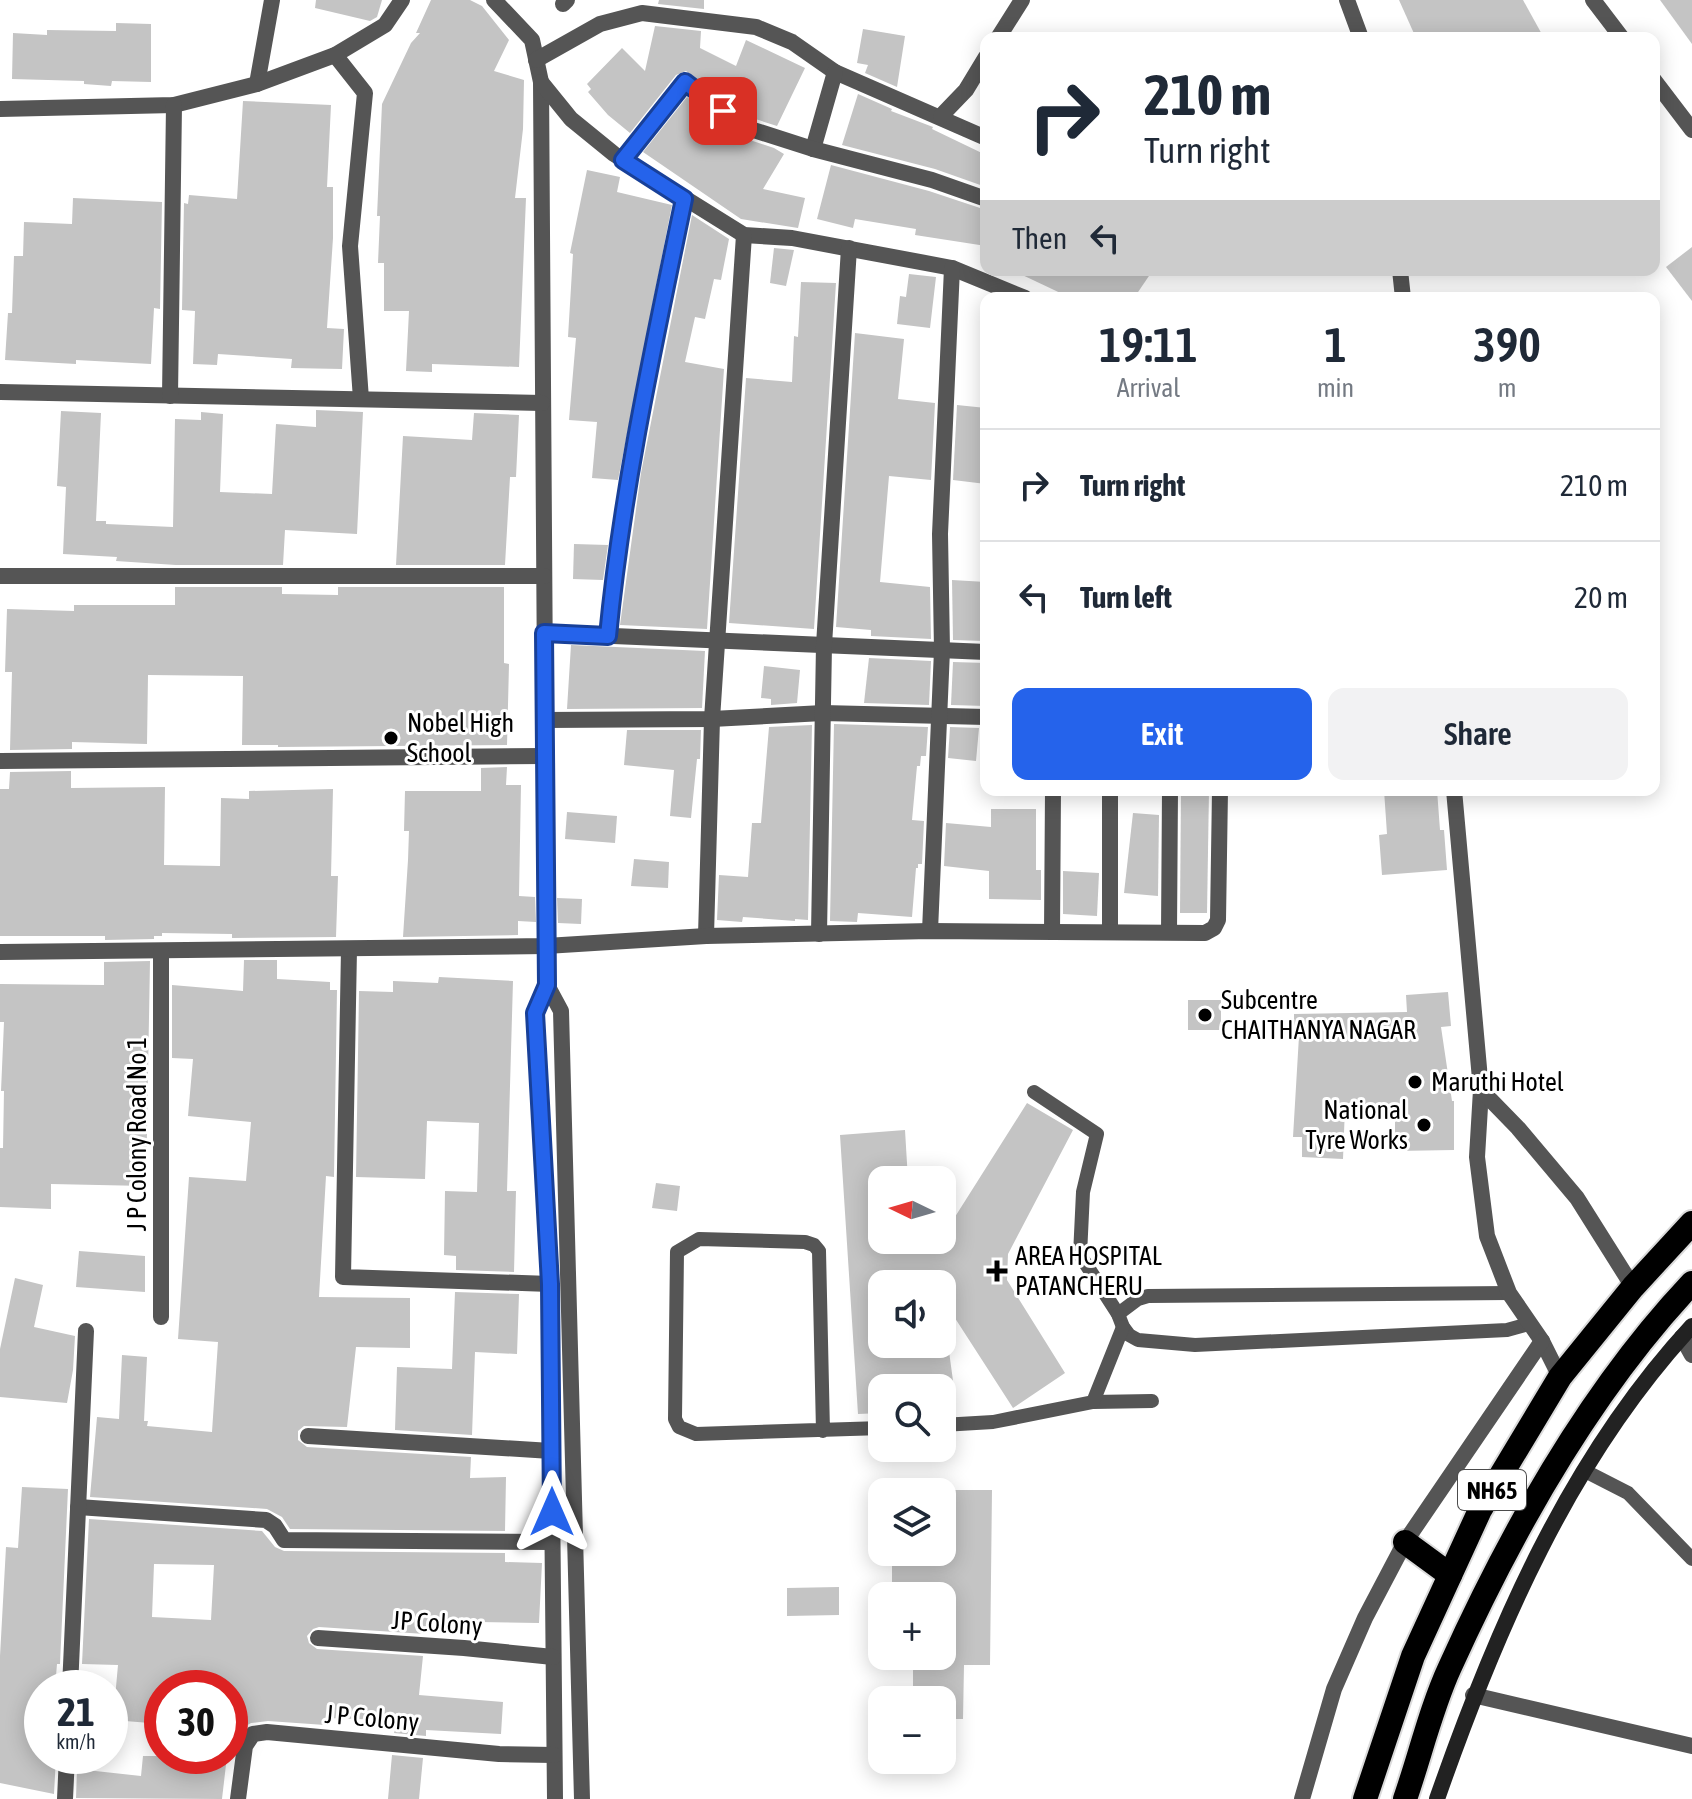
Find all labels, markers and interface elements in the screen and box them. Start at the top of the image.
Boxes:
text: 210 m [1144,63,1271,127]
icon: right [1012,64,1116,168]
pin [689,77,757,145]
icon: arrive [701,89,745,133]
text: Turn right [1144,129,1271,171]
icon: left [1083,216,1127,260]
text: Then [1012,221,1067,255]
text: 19:11 [1099,317,1198,372]
text: 1 [1324,317,1347,372]
text: 390 [1473,317,1541,372]
text: Arrival [1117,373,1180,403]
text: min [1317,373,1354,403]
text: m [1498,373,1516,403]
icon: right [1012,463,1056,507]
text: Turn right [1080,468,1186,502]
text: 210 m [1560,468,1628,502]
icon: left [1012,575,1056,619]
text: Turn left [1080,580,1172,614]
text: 20 m [1574,580,1628,614]
button: Exit [1012,688,1312,780]
button: Share [1328,688,1628,780]
place label: Nobel High School [407,708,514,768]
marker: Nobel High School [382,729,400,747]
place label: Subcentre CHAITHANYA NAGAR [1221,985,1416,1045]
marker: Subcentre CHAITHANYA NAGAR [1196,1006,1214,1024]
street label: J P Colony Road No 1 [122,1037,152,1231]
place label: Maruthi Hotel [1431,1067,1564,1097]
marker: Maruthi Hotel [1406,1073,1424,1091]
place label: National Tyre Works [1305,1095,1408,1155]
marker: National Tyre Works [1415,1116,1433,1134]
north arrow [868,1166,956,1254]
map controls [868,1166,956,1774]
place label: AREA HOSPITAL PATANCHERU [1015,1241,1162,1301]
marker: AREA HOSPITAL PATANCHERU [986,1260,1008,1282]
button: sound [868,1270,956,1358]
button: search [868,1374,956,1462]
position arrow [510,1470,594,1554]
road number: NH65 [1458,1470,1526,1510]
button: layers [868,1478,956,1566]
button: + [868,1582,956,1670]
street label: JP Colony [391,1605,484,1641]
speed limit sign: 30 [144,1670,248,1774]
button: − [868,1686,956,1774]
text: 21 [57,1689,95,1734]
street label: J P Colony [324,1699,421,1737]
text: km/h [56,1730,96,1753]

